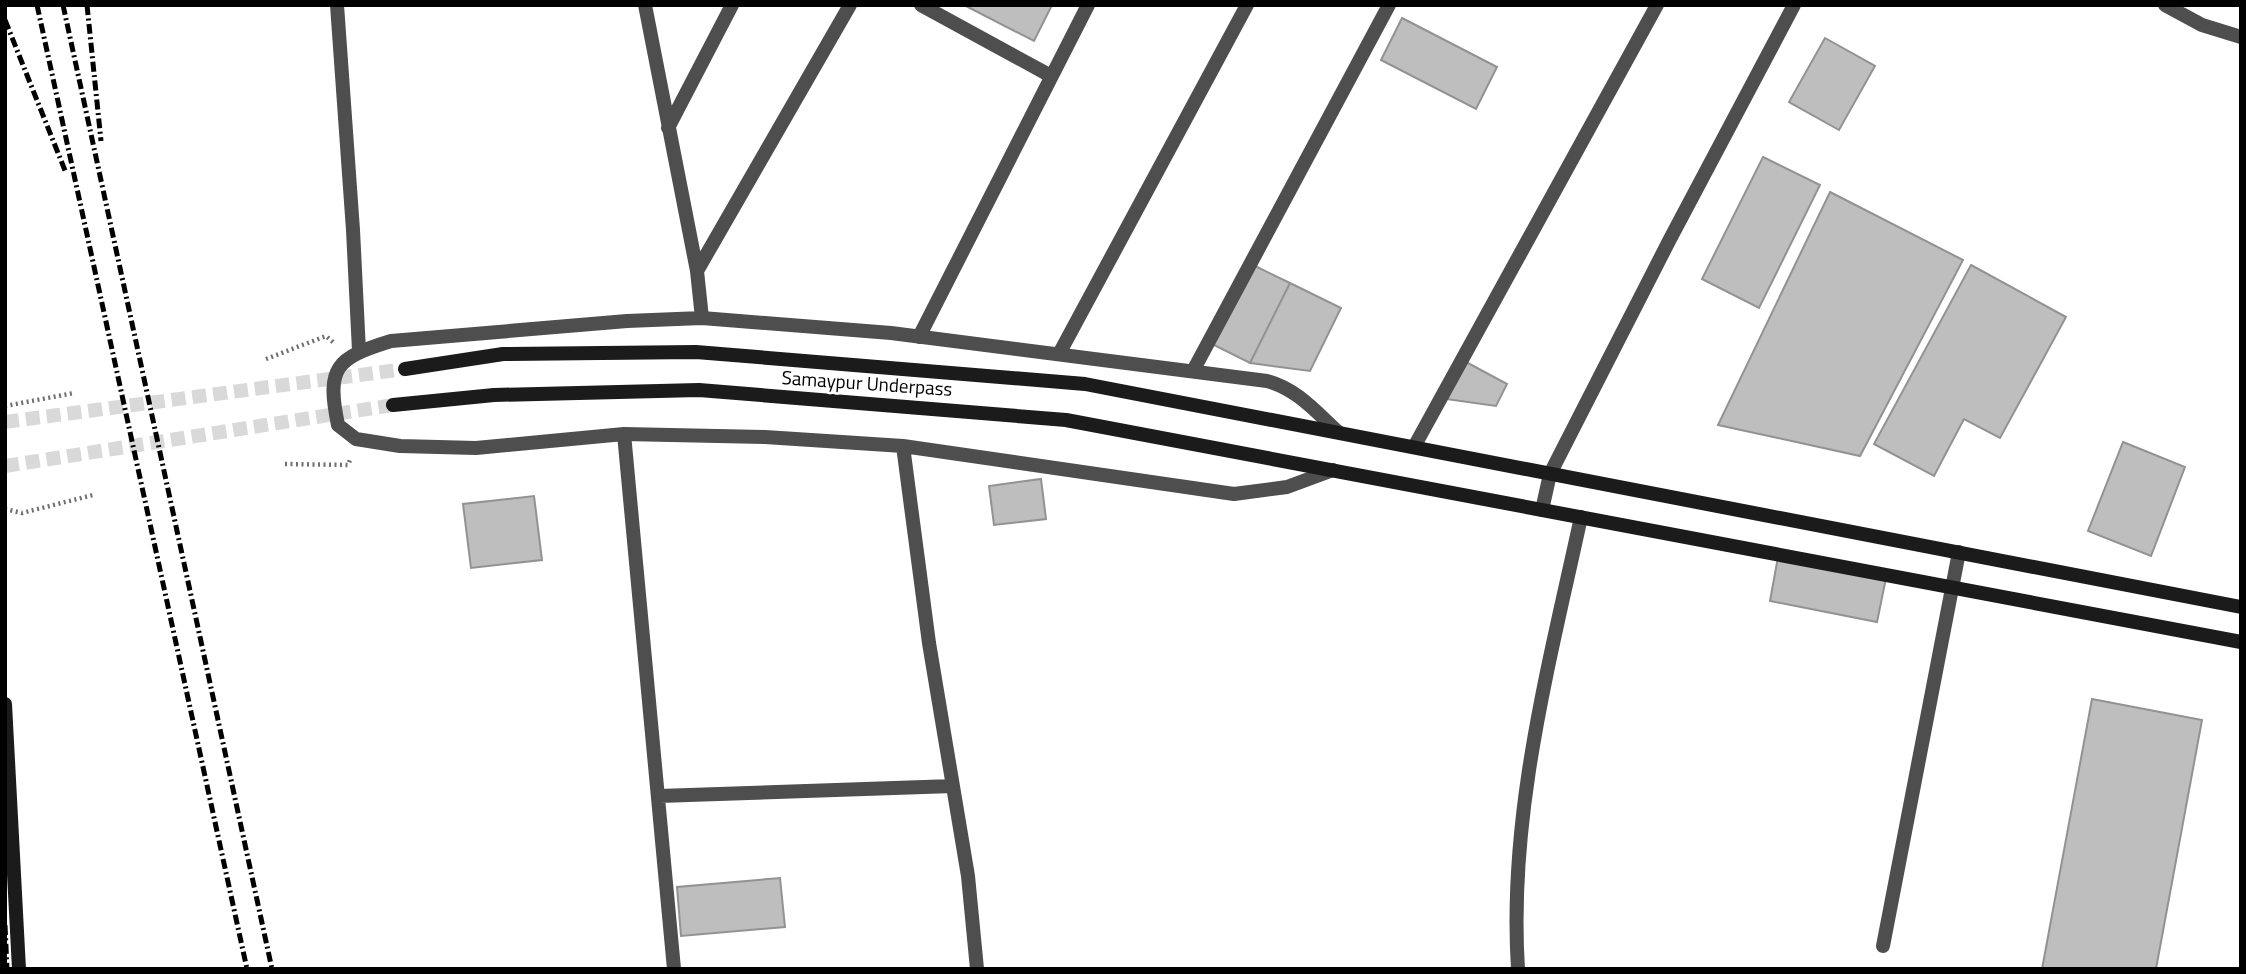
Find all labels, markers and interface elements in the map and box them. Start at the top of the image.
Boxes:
street label: Samaypur Underpass [781,362,954,403]

